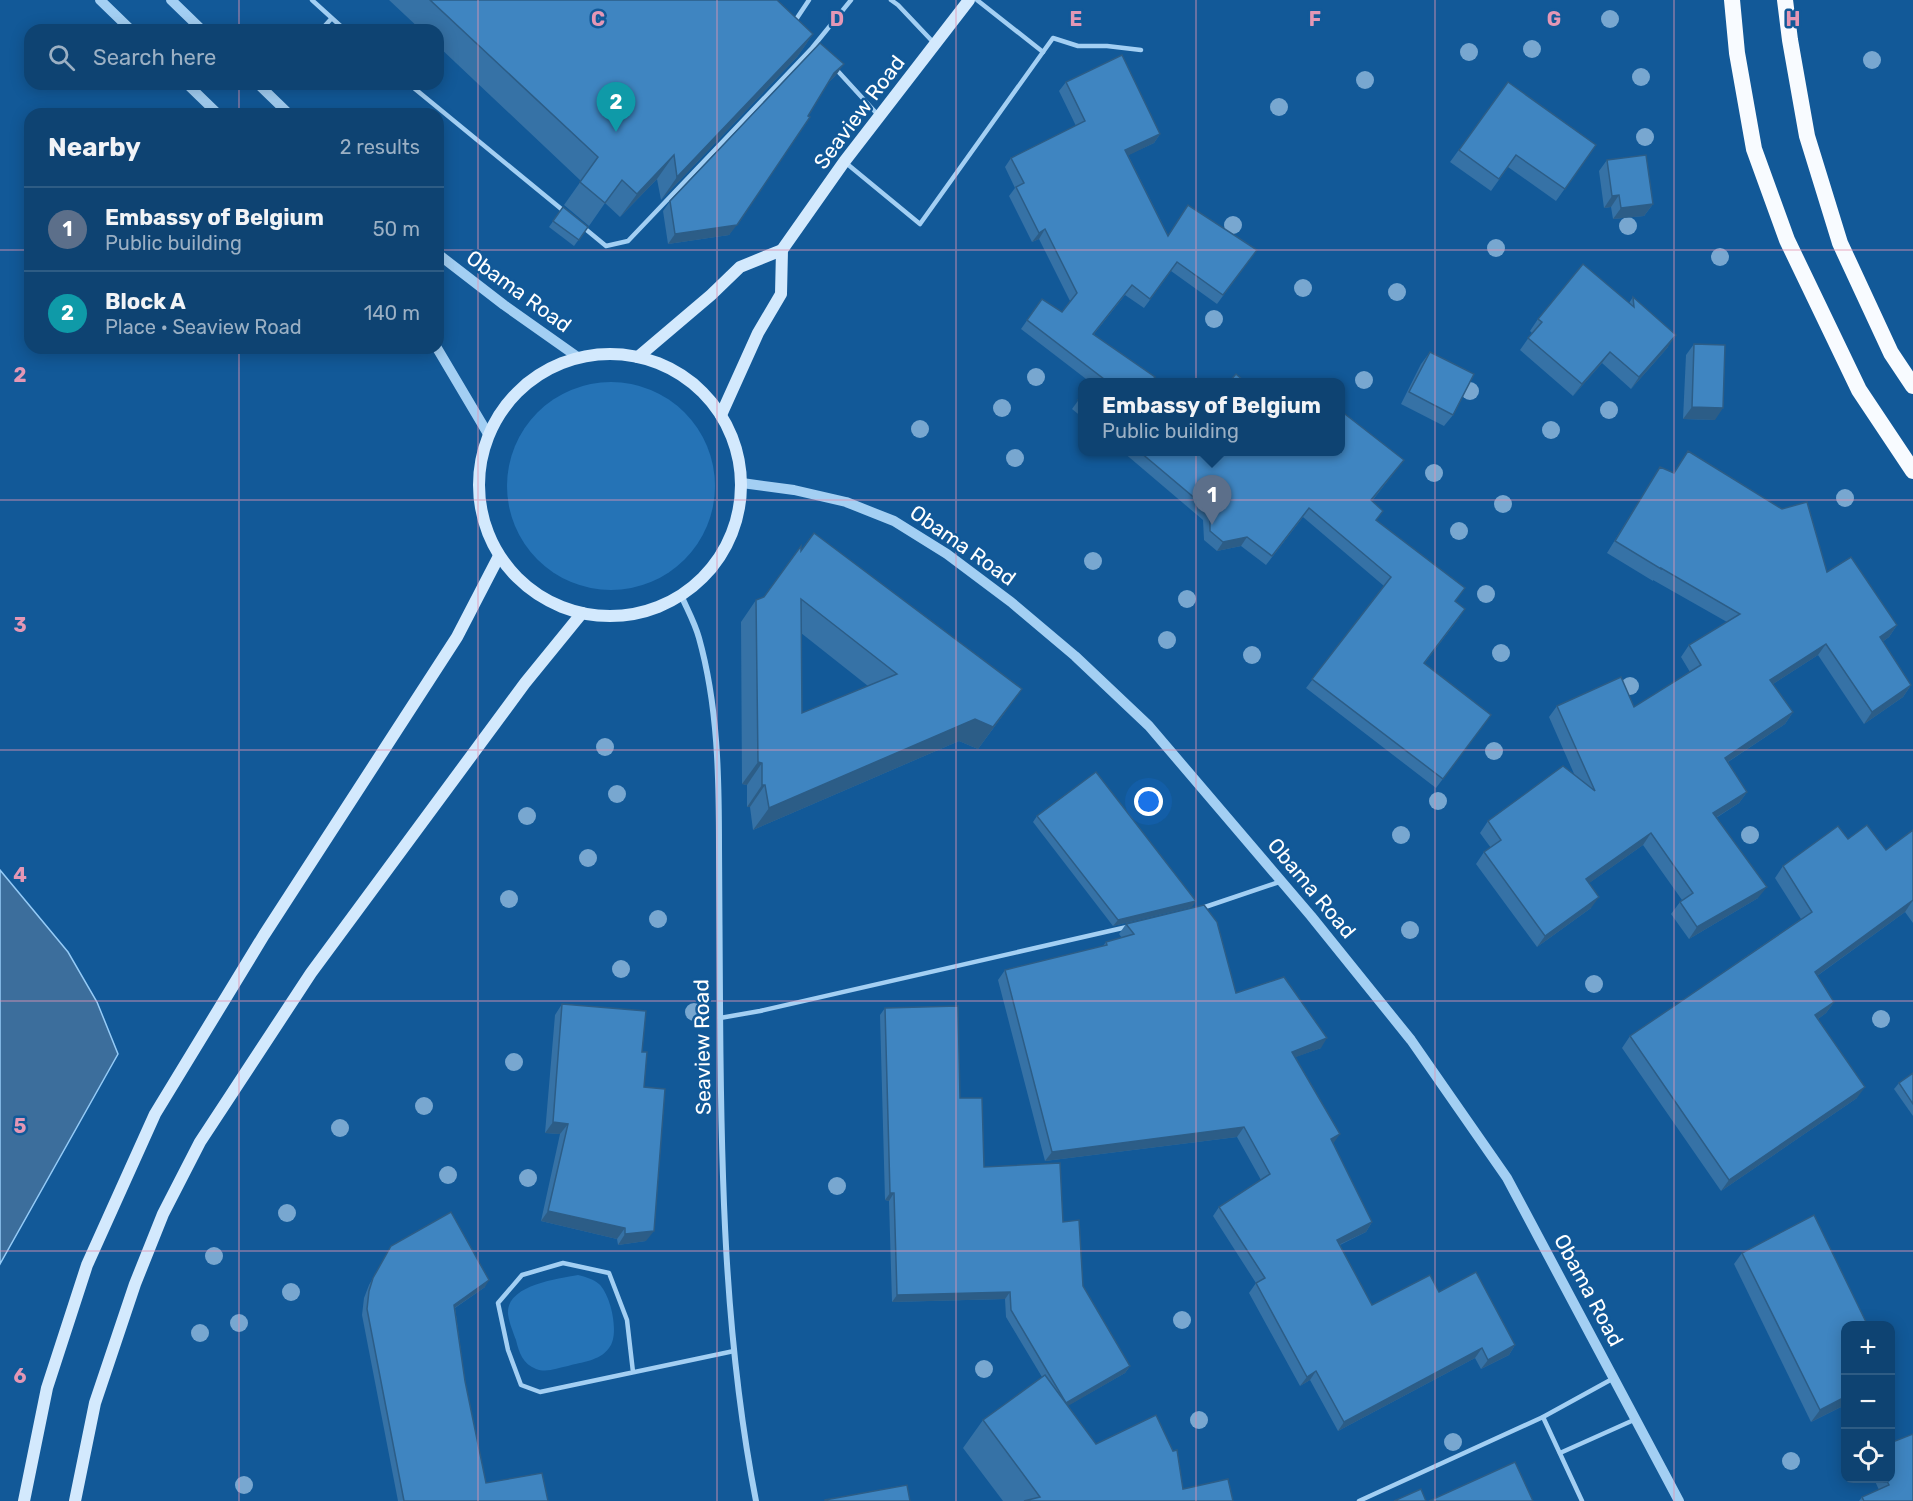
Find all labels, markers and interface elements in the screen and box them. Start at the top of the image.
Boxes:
text: C [591,7,605,31]
text: D [830,7,844,31]
text: E [1070,7,1082,31]
text: F [1309,7,1321,31]
text: G [1547,7,1561,31]
text: H [1786,7,1800,31]
search box [24,24,444,90]
icon: search [45,41,78,74]
text: Search here [93,44,216,71]
street label: Seaview Road [808,50,910,174]
pin: 2 [596,82,636,132]
text: Nearby [48,132,141,163]
text: 2 results [340,135,420,159]
text: Embassy of Belgium [105,204,324,231]
text: 1 [63,217,72,241]
text: 50 m [373,217,420,241]
text: Public building [105,231,242,255]
street label: Obama Road [462,245,576,337]
text: Block A [105,288,186,315]
text: 2 [61,301,74,325]
text: 140 m [364,301,420,325]
text: Place · Seaview Road [105,315,302,339]
text: 2 [14,363,27,387]
popup [1078,378,1345,456]
text: Embassy of Belgium [1102,392,1321,419]
text: Public building [1102,419,1239,443]
pin: 1 [1192,476,1232,525]
street label: Obama Road [905,499,1021,591]
text: 3 [13,613,27,637]
your location [1134,787,1163,816]
street label: Obama Road [1263,833,1361,943]
text: 4 [13,863,27,887]
street label: Seaview Road [688,979,716,1115]
text: 5 [14,1114,27,1138]
street label: Obama Road [1549,1230,1629,1350]
map controls [1841,1321,1895,1483]
button: + [1841,1321,1895,1375]
text: 6 [13,1364,27,1388]
button: − [1841,1375,1895,1429]
button: locate [1841,1429,1895,1483]

